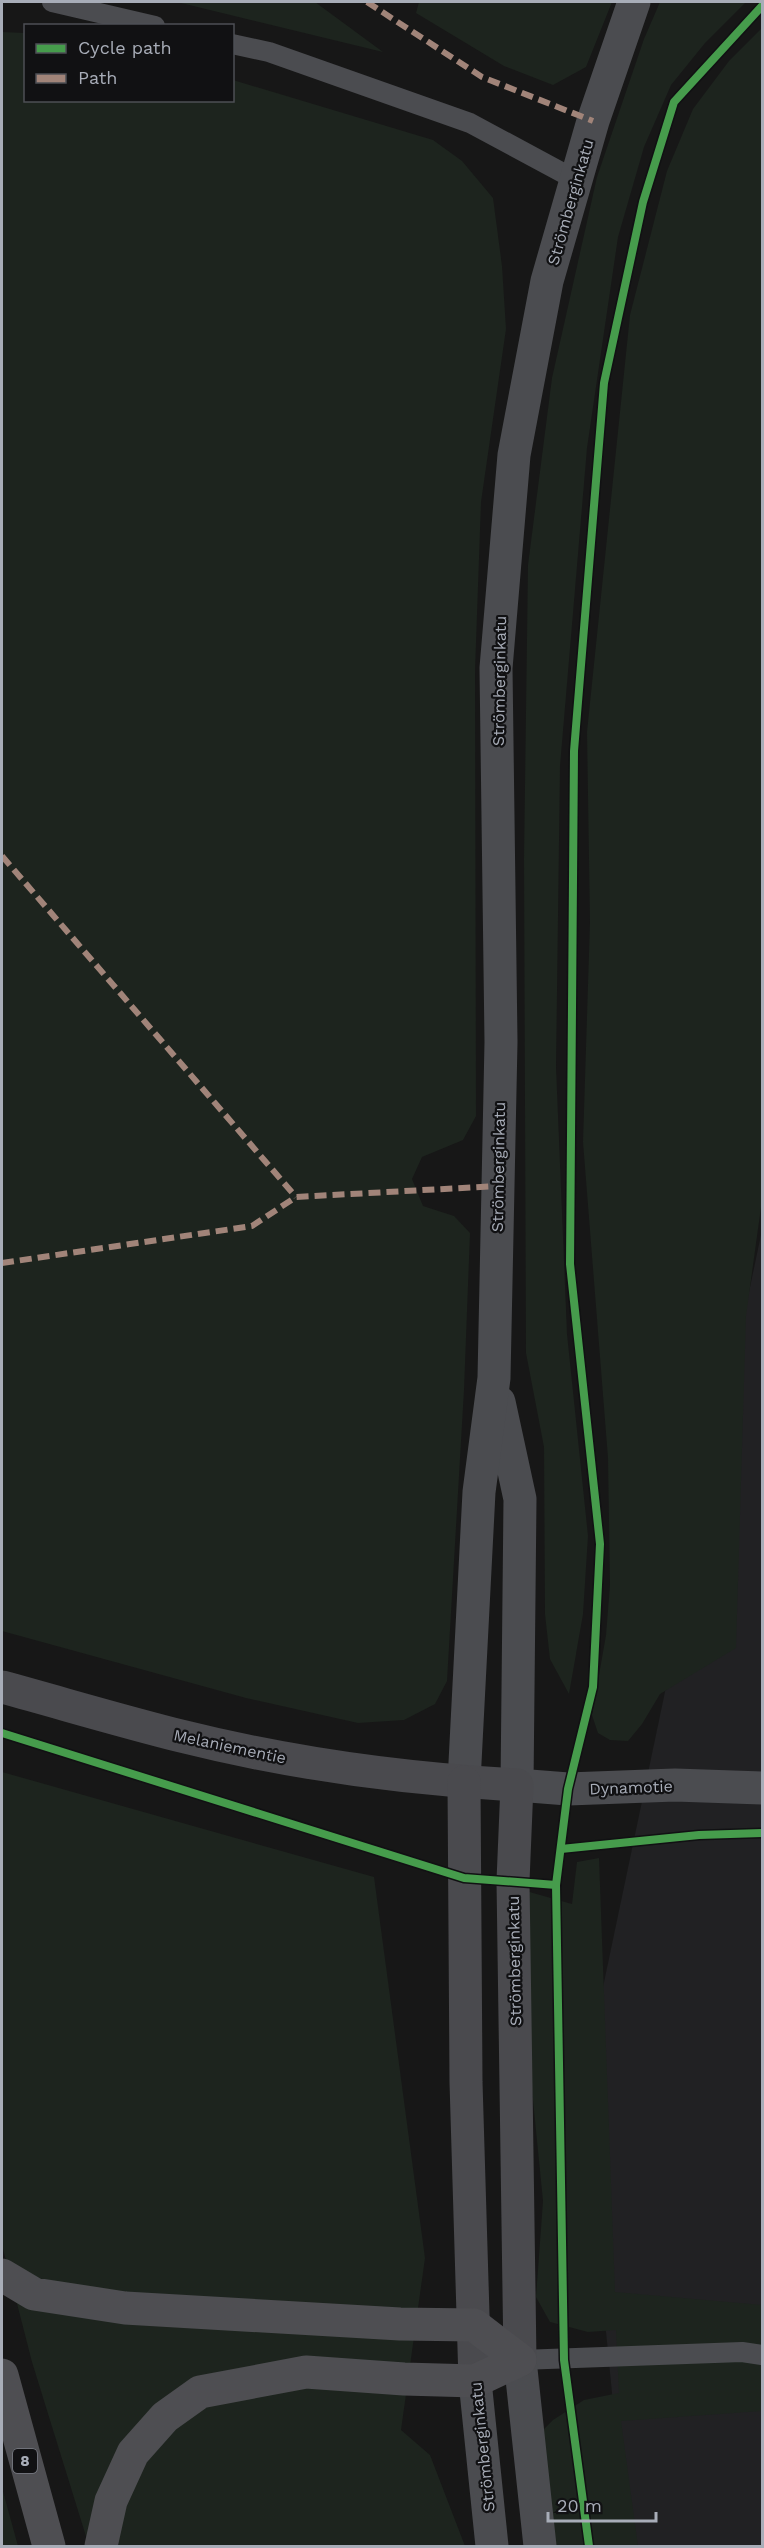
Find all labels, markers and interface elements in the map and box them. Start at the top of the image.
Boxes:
legend [24,24,234,102]
text: Cycle path [78,37,172,58]
text: Path [78,67,118,88]
street label: Strömberginkatu [543,137,598,267]
street label: Strömberginkatu [489,616,510,746]
street label: Strömberginkatu [488,1102,509,1232]
street label: Melaniementie [172,1725,288,1768]
street label: Dynamotie [589,1777,673,1798]
street label: Strömberginkatu [504,1896,525,2026]
street label: Strömberginkatu [466,2381,499,2513]
road number: 8 [13,2449,37,2473]
scale bar [548,2485,656,2523]
text: 20 m [557,2495,602,2516]

